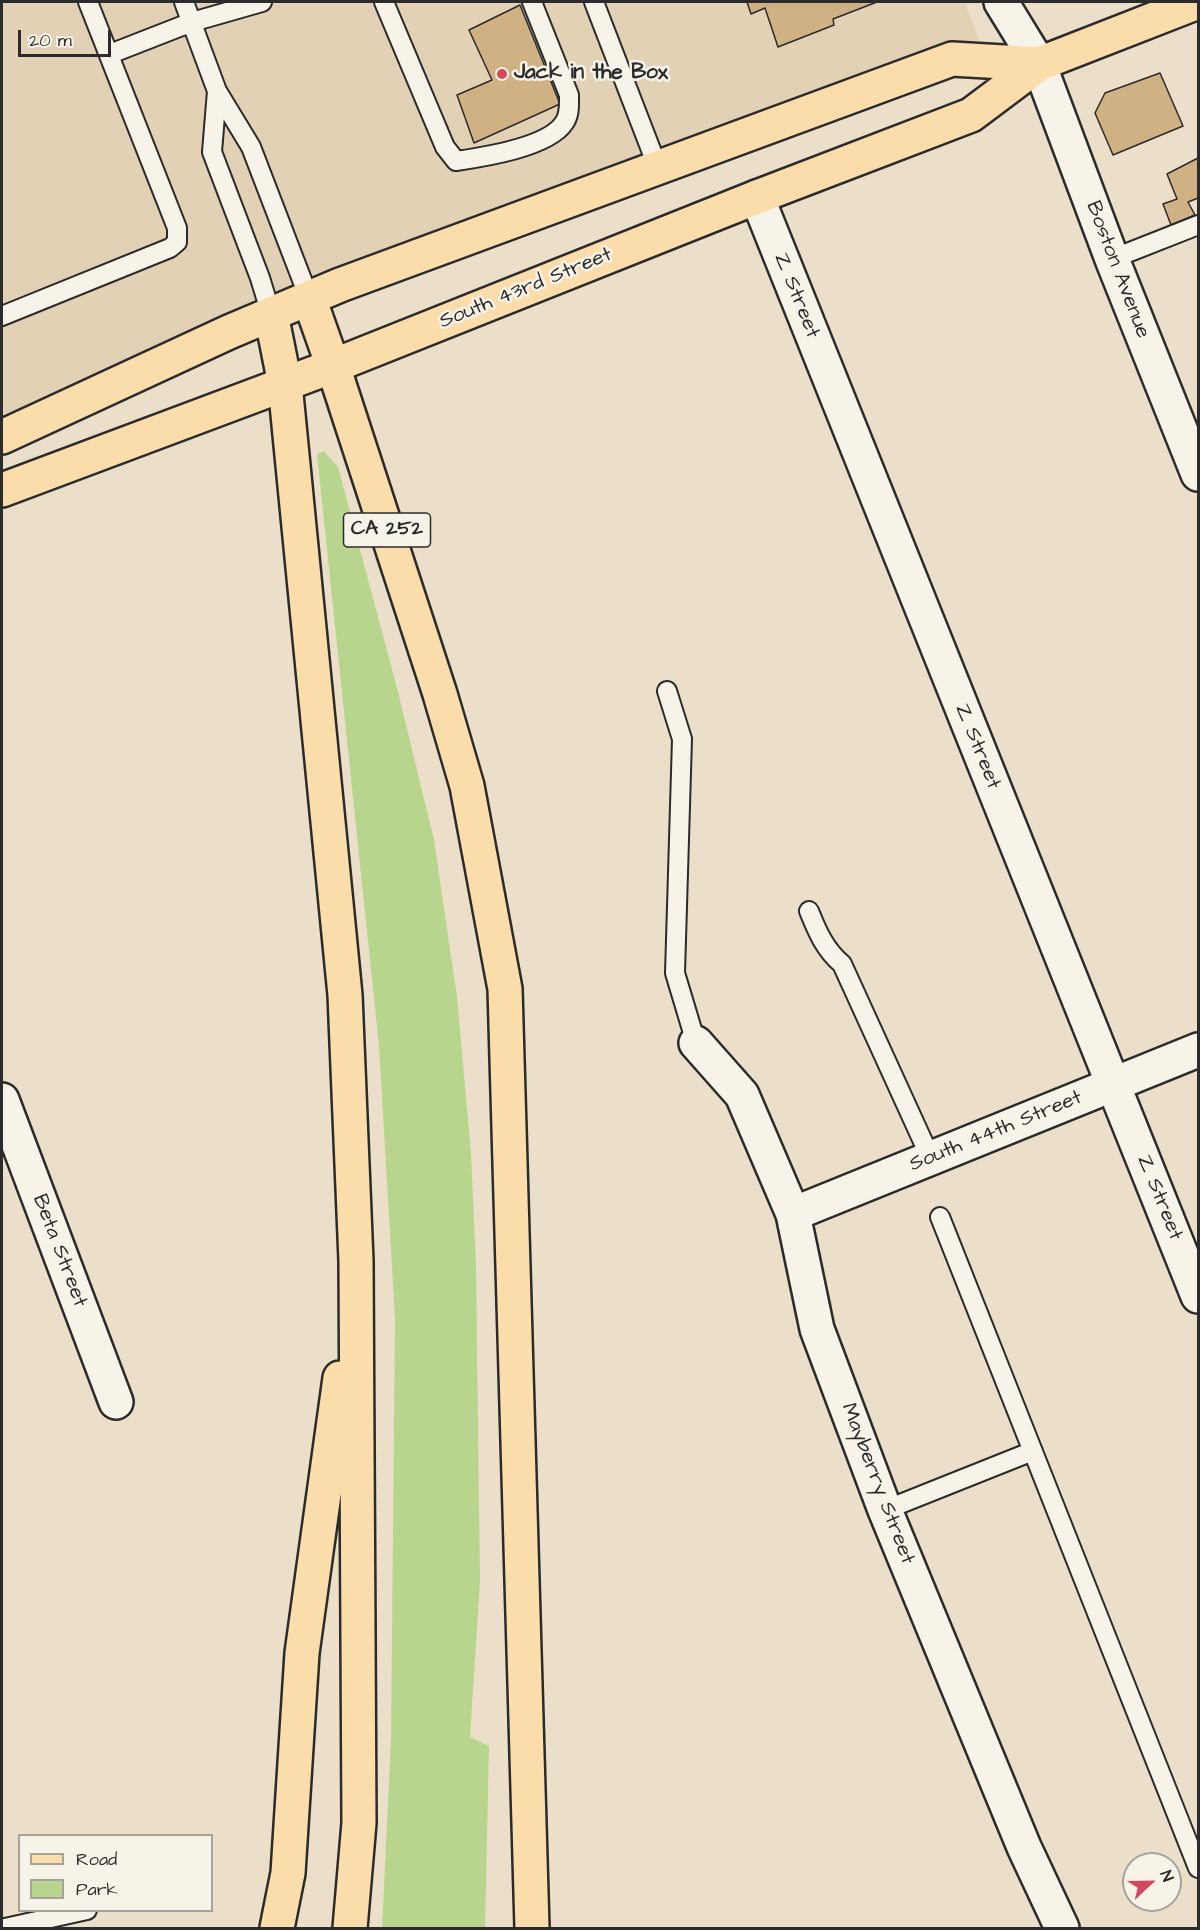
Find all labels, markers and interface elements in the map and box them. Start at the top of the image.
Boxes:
scale bar [21,18,114,56]
text: 20 m [29,28,72,53]
place label: Jack in the Box [514,61,668,87]
marker: Jack in the Box [495,67,509,81]
street label: Boston Avenue [1079,198,1155,342]
street label: South 43rd Street [436,243,616,335]
street label: Z Street [768,250,824,342]
road number: CA 252 [344,513,430,547]
street label: Z Street [949,701,1005,793]
street label: South 44th Street [906,1086,1086,1178]
street label: Z Street [1131,1152,1187,1244]
street label: Beta Street [26,1191,92,1311]
street label: Mayberry Street [835,1400,919,1568]
legend [18,1834,213,1912]
text: Road [76,1847,117,1872]
north arrow [1122,1852,1182,1912]
text: N [1155,1867,1179,1885]
text: Park [76,1877,118,1902]

